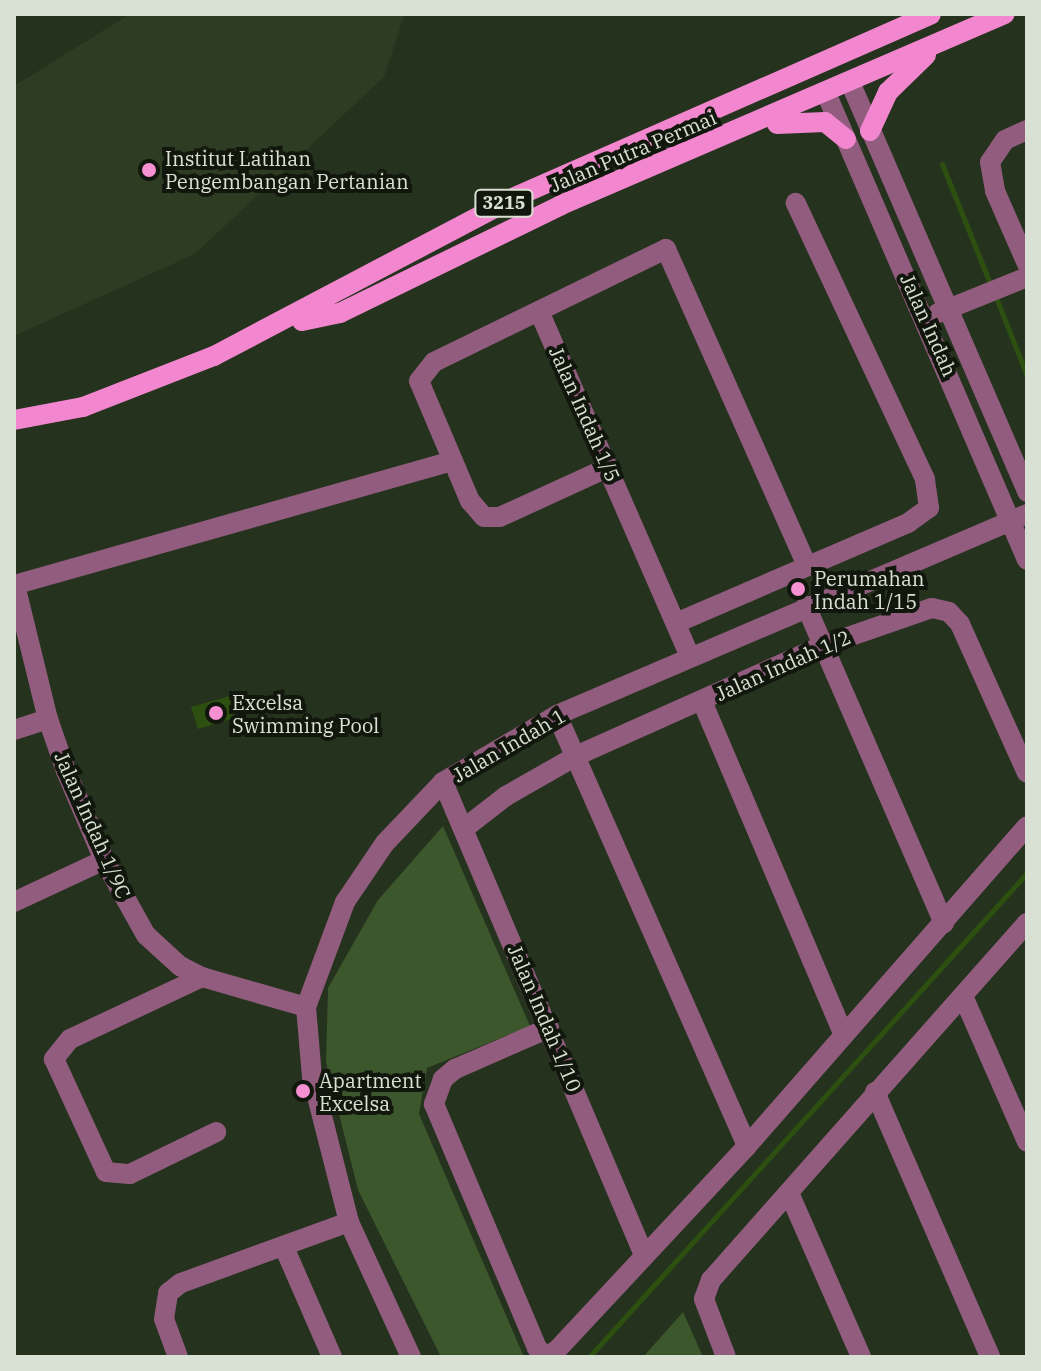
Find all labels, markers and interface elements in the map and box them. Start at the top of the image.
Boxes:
street label: Jalan Putra Permai [546,105,720,197]
place label: Institut Latihan Pengembangan Pertanian [165,146,409,193]
marker: Institut Latihan Pengembangan Pertanian [140,161,158,179]
road number: 3215 [474,189,534,217]
street label: Jalan Indah [896,270,962,380]
street label: Jalan Indah 1/5 [544,343,626,485]
place label: Perumahan Indah 1/15 [814,566,925,613]
marker: Perumahan Indah 1/15 [789,580,807,598]
street label: Jalan Indah 1/2 [712,624,854,706]
place label: Excelsa Swimming Pool [232,690,379,737]
street label: Jalan Indah 1 [448,703,570,787]
marker: Excelsa Swimming Pool [207,704,225,722]
street label: Jalan Indah 1/9C [50,748,136,902]
street label: Jalan Indah 1/10 [503,941,587,1095]
place label: Apartment Excelsa [319,1068,422,1115]
marker: Apartment Excelsa [294,1082,312,1100]

